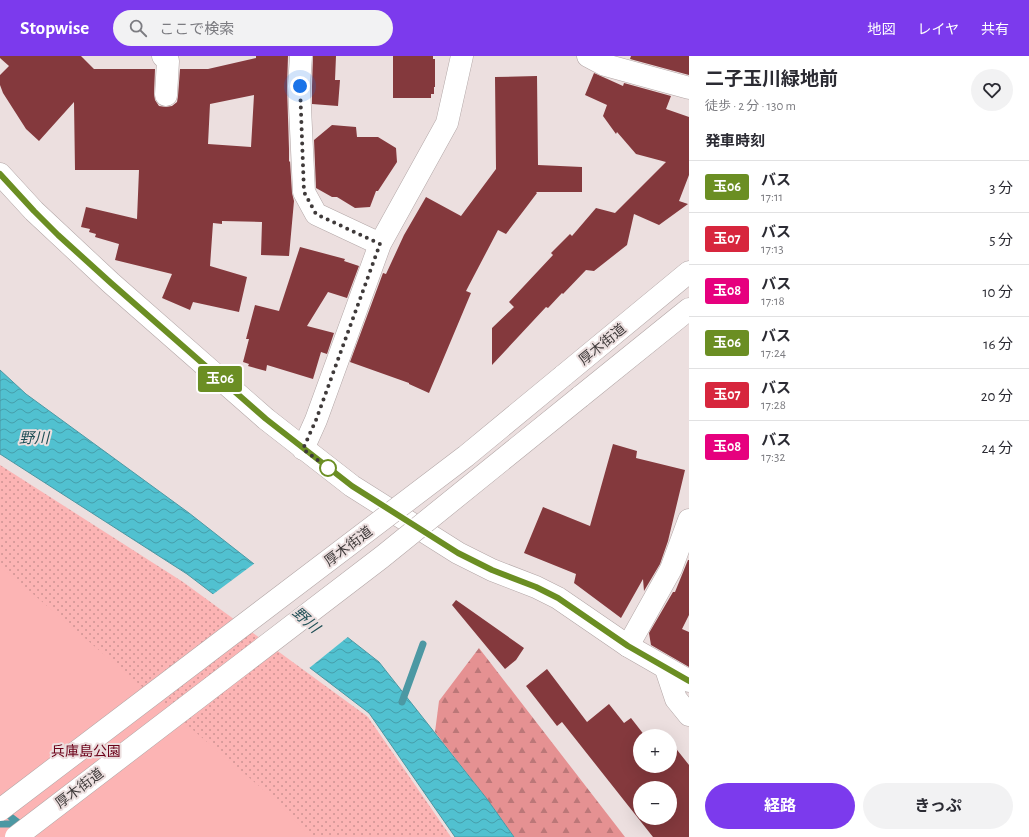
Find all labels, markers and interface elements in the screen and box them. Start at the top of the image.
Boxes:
search box [113,10,393,46]
icon: search [127,17,149,39]
text: Stopwise [20,19,89,38]
text: ここで検索 [159,22,234,37]
text: 地図 [867,23,895,37]
text: レイヤ [917,23,959,37]
text: 共有 [981,23,1009,37]
button: heart [971,69,1013,111]
text: 二子玉川緑地前 [705,70,838,89]
your location [290,76,310,96]
text: 徒歩 · 2 分 · 130 m [705,100,796,113]
text: 発車時刻 [705,134,765,149]
text: バス [761,173,791,188]
text: 玉06 [713,180,741,194]
text: 3 分 [989,181,1013,196]
text: 17:11 [761,191,783,204]
text: バス [761,225,791,240]
text: 玉07 [713,232,741,246]
text: 5 分 [989,233,1013,248]
text: 17:13 [761,243,784,256]
text: バス [761,277,791,292]
text: 玉08 [713,284,741,298]
text: 10 分 [982,285,1013,300]
text: 17:18 [761,295,785,308]
street label: 厚木街道 [576,321,629,368]
text: バス [761,329,791,344]
text: 玉06 [713,336,741,350]
text: 16 分 [983,337,1013,352]
text: 17:24 [761,347,786,360]
line badge: 玉06 [197,366,243,392]
text: 玉06 [206,372,234,386]
text: バス [761,381,791,396]
text: 玉07 [713,388,741,402]
text: 20 分 [981,389,1013,404]
text: 17:28 [761,399,786,412]
water label: 野川 [19,431,51,446]
text: バス [761,433,791,448]
text: 玉08 [713,440,741,454]
text: 24 分 [981,441,1013,456]
text: 17:32 [761,451,785,464]
unlabelled marker [319,459,337,477]
street label: 厚木街道 [321,524,375,569]
water label: 野川 [289,605,323,637]
map controls [633,729,677,825]
button: + [633,729,677,773]
park label: 兵庫島公園 [51,744,121,759]
street label: 厚木街道 [52,766,106,811]
button: − [633,781,677,825]
button: 経路 [705,783,855,829]
button: きっぷ [863,783,1013,829]

